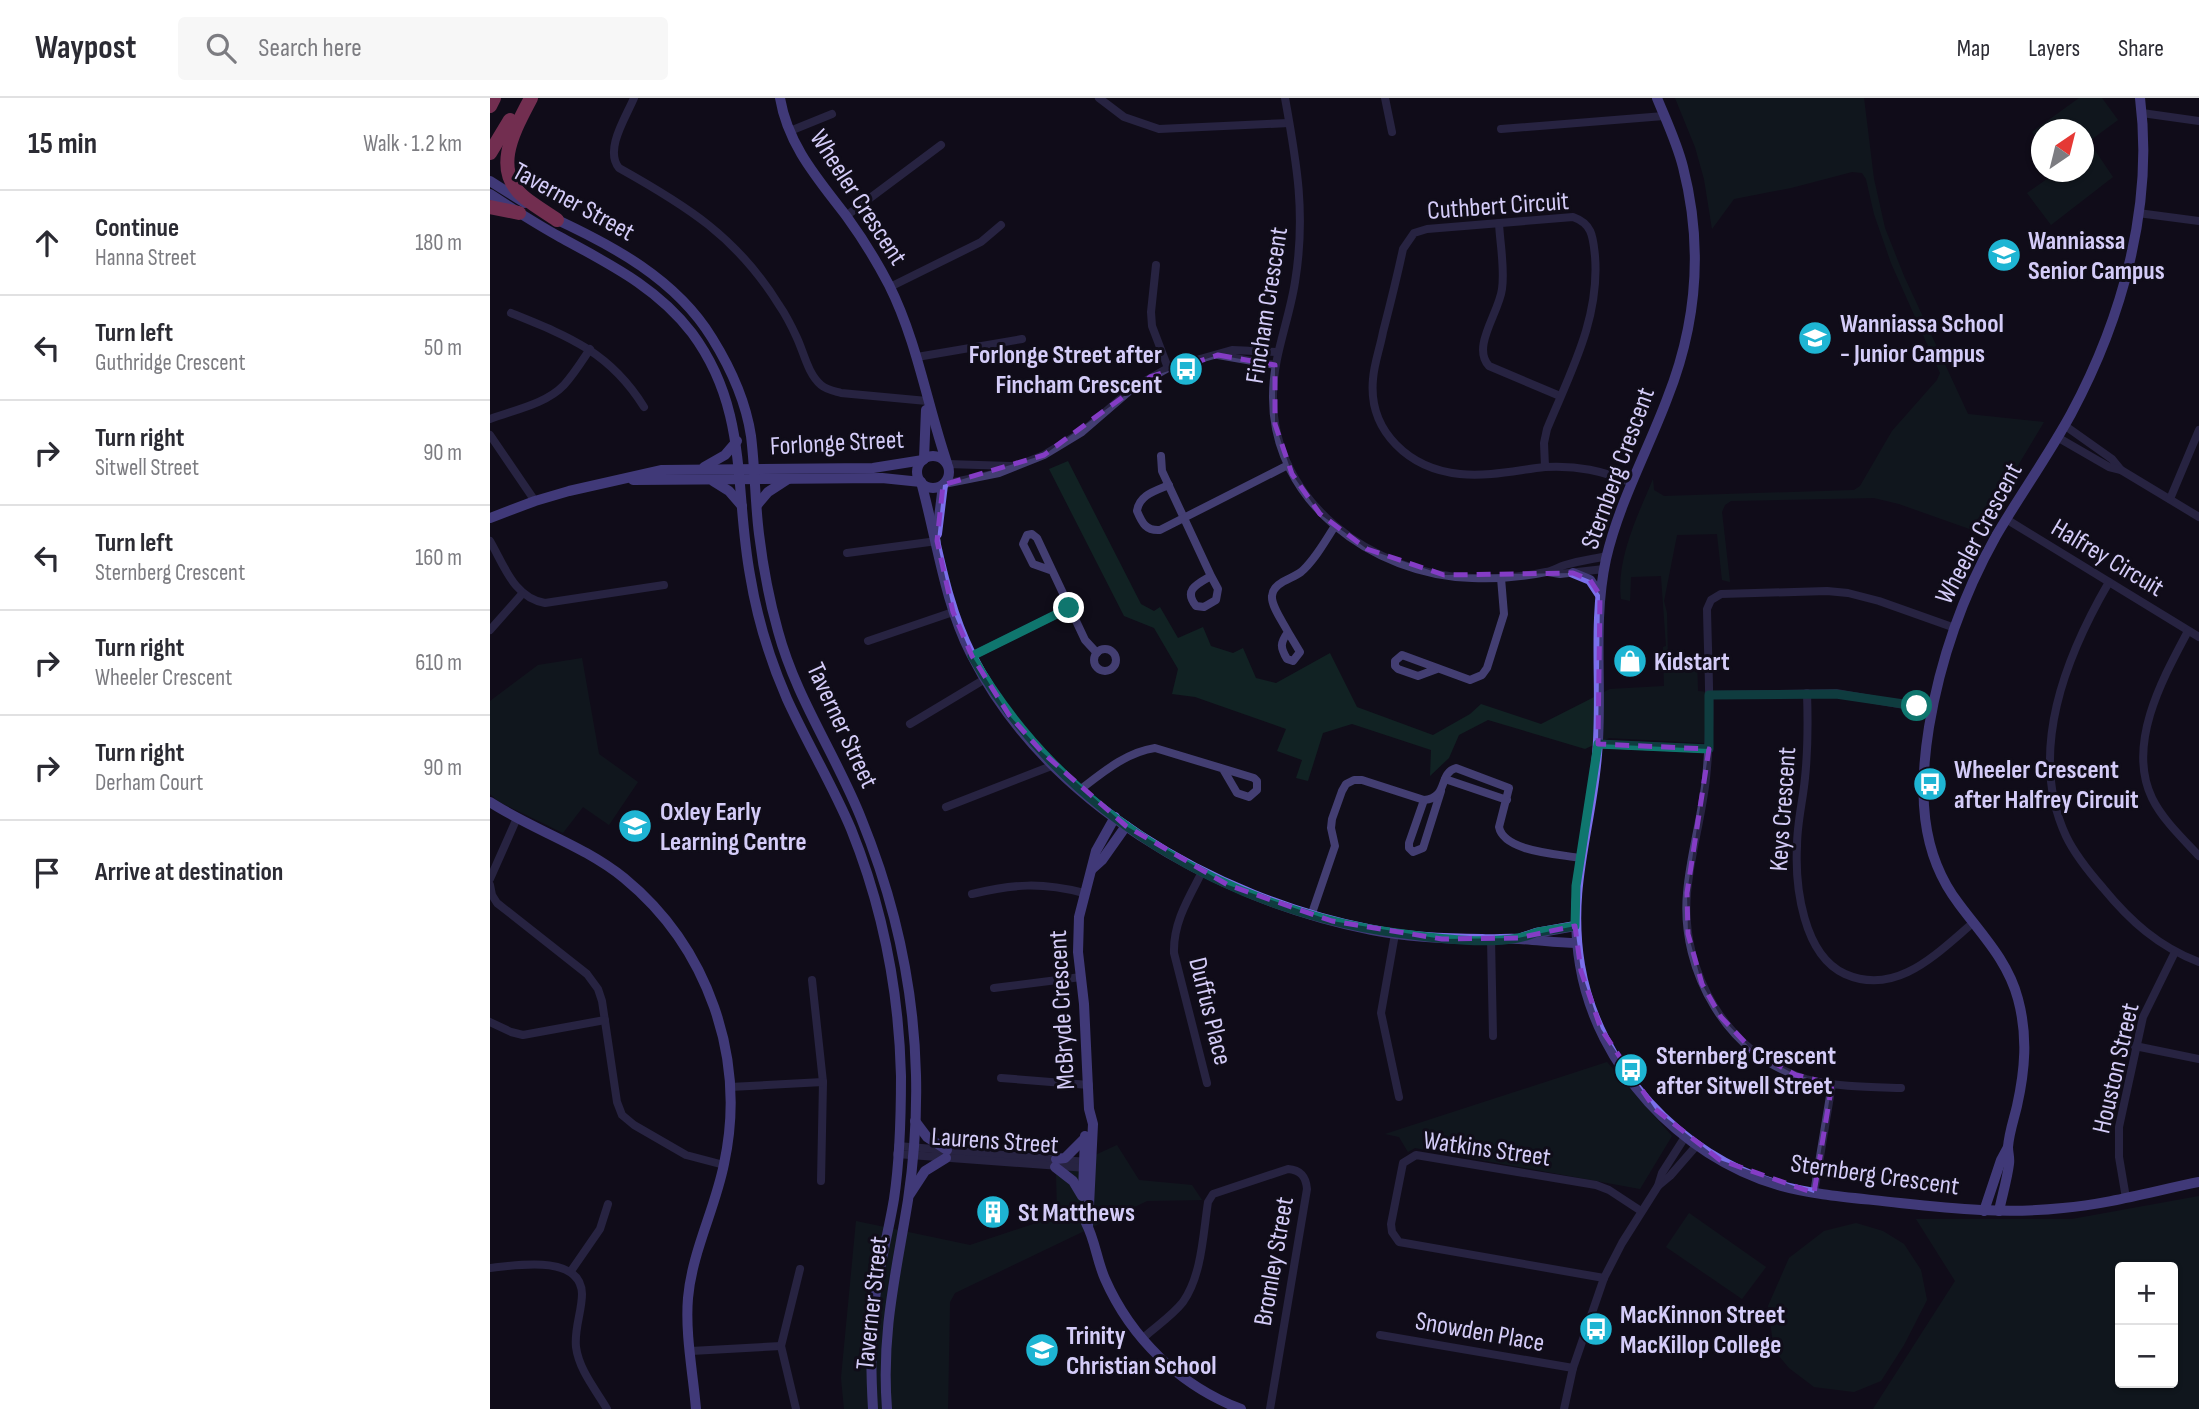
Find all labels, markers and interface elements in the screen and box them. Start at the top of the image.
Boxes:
search box [178,17,668,80]
text: Waypost [35,28,136,68]
icon: search [202,29,240,67]
text: Search here [258,33,362,64]
text: Map [1957,34,1990,63]
text: Layers [2028,34,2080,63]
text: Share [2118,34,2164,63]
north arrow [2031,119,2094,182]
street label: Wheeler Crescent [802,124,913,271]
text: 15 min [28,126,97,162]
text: Walk · 1.2 km [363,130,462,158]
street label: Taverner Street [507,156,640,248]
street label: Cuthbert Circuit [1426,186,1570,227]
text: Continue [95,213,179,244]
icon: ahead [28,224,66,262]
street label: Fincham Crescent [1240,225,1295,386]
place label: Wanniassa Senior Campus [2028,226,2165,287]
text: 180 m [415,229,462,257]
school or university icon: Wanniassa Senior Campus [1985,236,2023,274]
text: Hanna Street [95,244,196,272]
place label: Wanniassa School - Junior Campus [1840,309,2004,370]
text: Turn left [95,318,173,349]
school or university icon: Wanniassa School - Junior Campus [1796,319,1834,357]
icon: left [28,329,66,367]
text: 50 m [424,334,462,362]
place label: Forlonge Street after Fincham Crescent [969,340,1162,401]
text: Guthridge Crescent [95,349,246,377]
bus stop icon: Forlonge Street after Fincham Crescent [1167,350,1205,388]
street label: Sternberg Crescent [1575,383,1662,554]
text: Turn right [95,423,184,454]
street label: Forlonge Street [769,425,905,462]
icon: right [28,434,66,472]
text: 90 m [423,439,462,467]
text: Sitwell Street [95,454,199,482]
street label: Wheeler Crescent [1929,458,2029,609]
street label: Halfrey Circuit [2045,513,2169,604]
text: Turn left [95,528,173,559]
icon: left [28,539,66,577]
text: 160 m [415,544,462,572]
text: Sternberg Crescent [95,559,245,587]
route end [1053,592,1084,623]
text: Turn right [95,633,184,664]
shop icon: Kidstart [1611,642,1649,680]
icon: right [28,644,66,682]
place label: Kidstart [1654,647,1730,678]
text: 610 m [415,649,462,677]
street label: Taverner Street [799,658,884,793]
text: Wheeler Crescent [95,664,232,692]
route start [1901,690,1932,721]
text: Turn right [95,738,184,769]
street label: Keys Crescent [1764,746,1803,872]
icon: right [28,749,66,787]
text: 90 m [423,754,462,782]
place label: Wheeler Crescent after Halfrey Circuit [1954,755,2139,816]
bus stop icon: Wheeler Crescent after Halfrey Circuit [1911,765,1949,803]
text: Derham Court [95,769,203,797]
place label: Oxley Early Learning Centre [660,797,807,858]
school or university icon: Oxley Early Learning Centre [616,807,654,845]
icon: arrive [28,854,66,892]
text: Arrive at destination [95,857,283,888]
street label: McBryde Crescent [1043,929,1082,1090]
street label: Duffus Place [1181,954,1238,1068]
street label: Houston Street [2086,1000,2147,1137]
place label: Sternberg Crescent after Sitwell Street [1656,1041,1837,1102]
bus stop icon: Sternberg Crescent after Sitwell Street [1612,1051,1650,1089]
street label: Laurens Street [930,1122,1060,1161]
street label: Watkins Street [1421,1125,1553,1174]
street label: Sternberg Crescent [1789,1148,1961,1203]
building icon: St Matthews [974,1193,1012,1231]
street label: Bromley Street [1248,1194,1301,1328]
place label: St Matthews [1018,1198,1135,1229]
street label: Taverner Street [850,1235,895,1372]
map controls [2115,1262,2178,1388]
button: + [2115,1262,2178,1325]
place label: MacKinnon Street MacKillop College [1620,1300,1785,1361]
street label: Snowden Place [1413,1306,1547,1359]
bus stop icon: MacKinnon Street MacKillop College [1577,1310,1615,1348]
place label: Trinity Christian School [1066,1321,1217,1382]
button: − [2115,1325,2178,1388]
school or university icon: Trinity Christian School [1023,1331,1061,1369]

